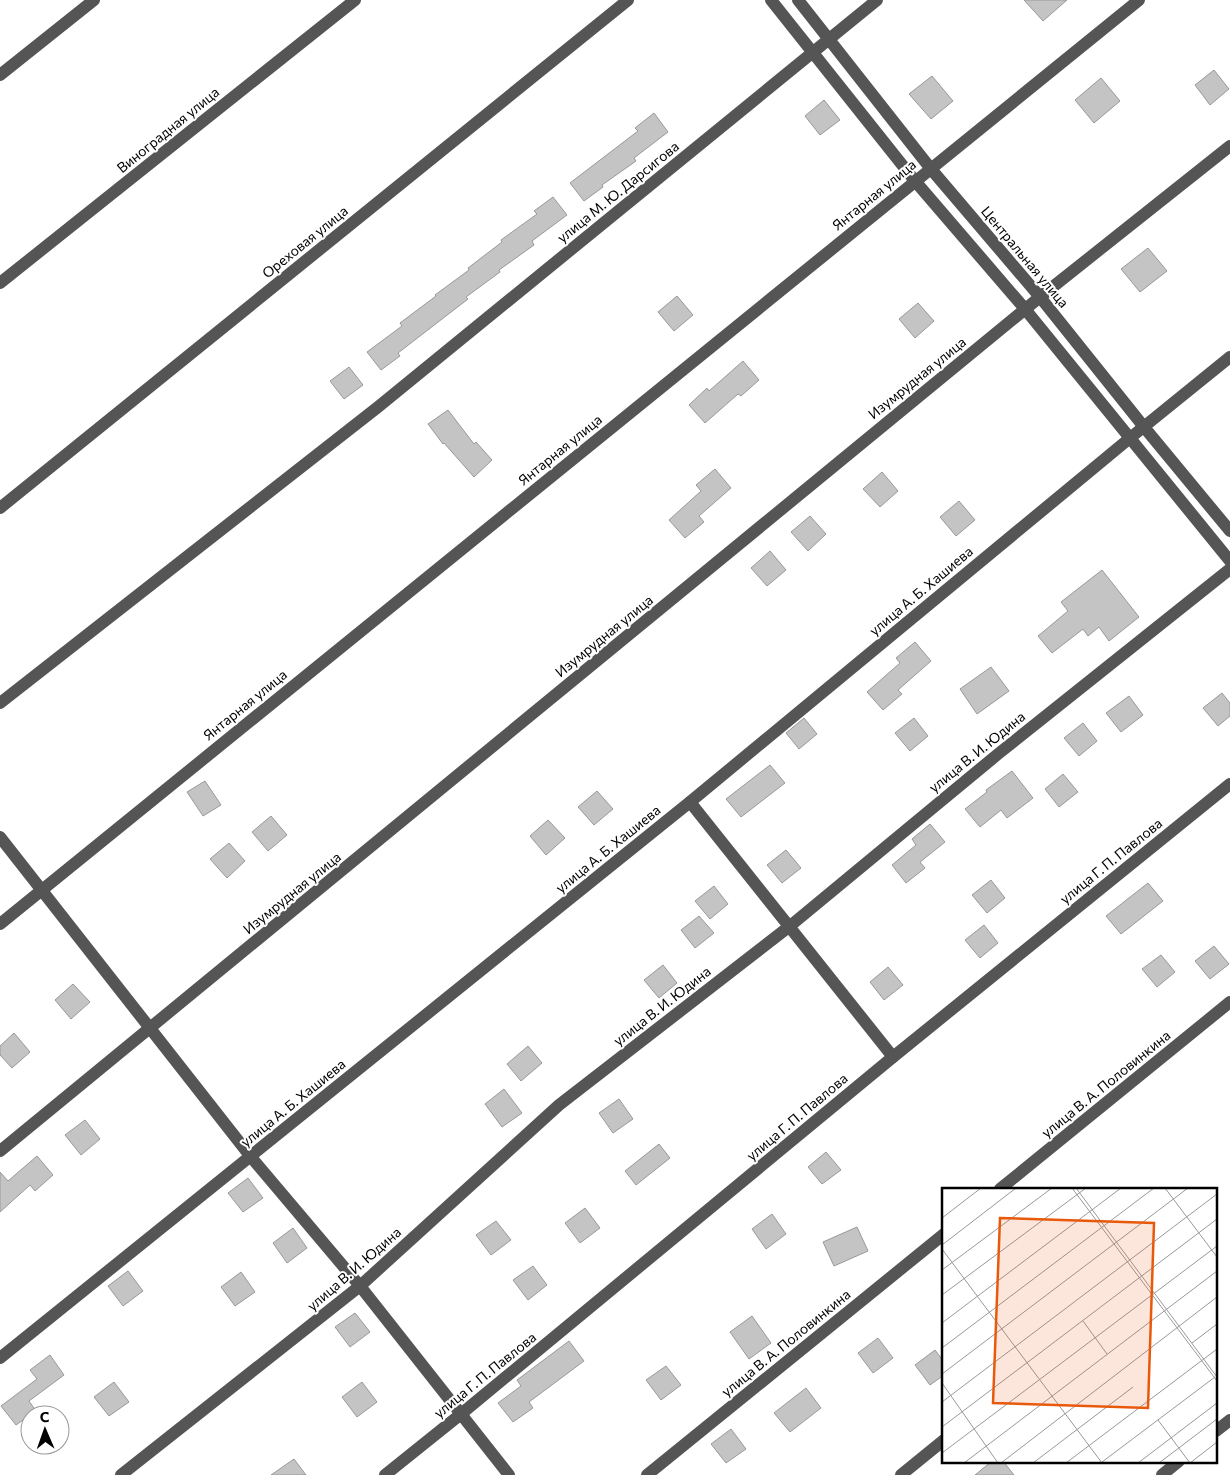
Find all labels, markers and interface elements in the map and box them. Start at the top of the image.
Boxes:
street label: Виноградная улица [113,83,222,176]
street label: улица М. Ю. Дарсигова [553,137,682,246]
street label: Янтарная улица [828,156,919,234]
street label: Ореховая улица [258,202,351,281]
street label: Центральная улица [978,203,1073,311]
street label: Изумрудная улица [864,333,969,422]
street label: Янтарная улица [514,411,605,489]
street label: улица А. Б. Хашиева [865,542,976,639]
street label: Изумрудная улица [551,591,656,680]
street label: Янтарная улица [199,666,290,744]
street label: улица В. И. Юдина [925,708,1028,796]
street label: улица А. Б. Хашиева [552,801,664,896]
street label: улица Г. П. Павлова [1056,814,1165,907]
street label: Изумрудная улица [239,848,344,937]
street label: улица В. И. Юдина [610,962,714,1049]
street label: улица В. А. Половинкина [1038,1026,1174,1141]
street label: улица А. Б. Хашиева [237,1055,349,1150]
street label: улица Г. П. Павлова [743,1069,851,1164]
inset map [942,1188,1218,1462]
street label: улица В. И. Юдина [303,1223,404,1314]
street label: улица В. А. Половинкина [718,1285,854,1400]
street label: улица Г. П. Павлова [430,1328,539,1421]
north arrow [20,1405,70,1455]
text: С [39,1408,50,1425]

